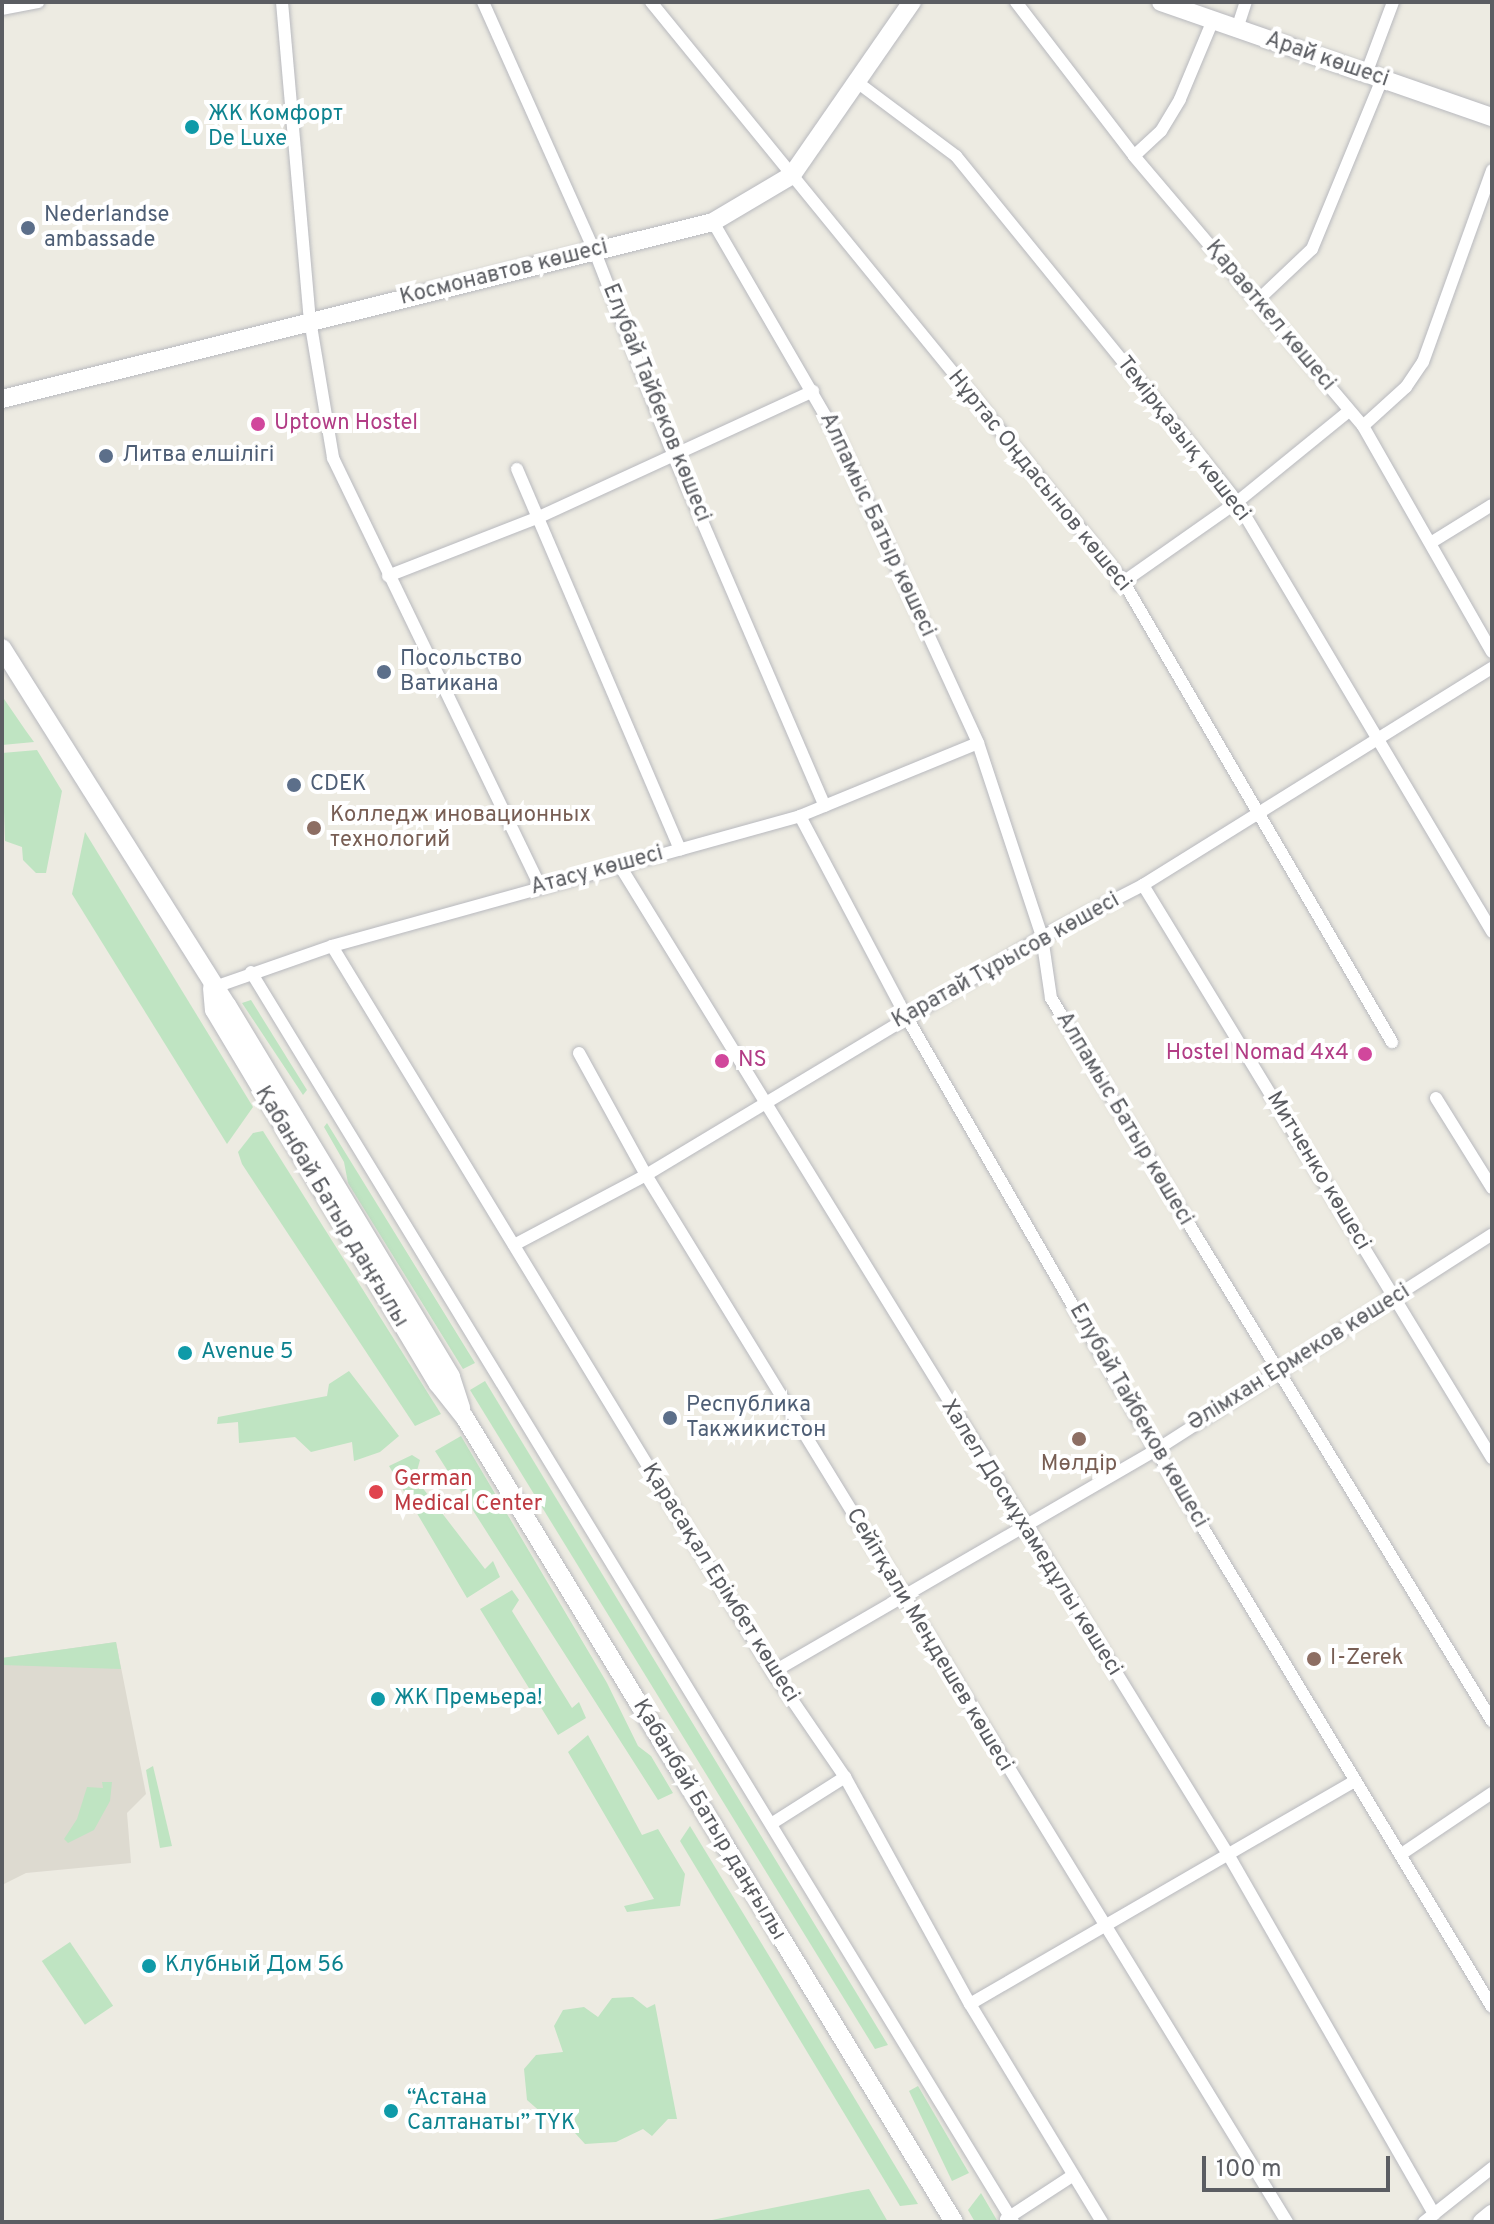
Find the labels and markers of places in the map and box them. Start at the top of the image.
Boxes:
place label: ЖК Комфорт De Luxe [208,101,343,152]
marker: ЖК Комфорт De Luxe [183,118,201,136]
place label: Nederlandse ambassade [44,202,169,254]
marker: Nederlandse ambassade [19,219,37,237]
place label: Uptown Hostel [274,411,418,437]
marker: Uptown Hostel [249,415,267,433]
place label: Литва елшілігі [122,443,274,469]
marker: Литва елшілігі [97,447,115,465]
place label: Посольство Ватикана [400,646,522,698]
marker: Посольство Ватикана [375,663,393,681]
place label: CDEK [310,772,366,798]
marker: CDEK [285,776,303,794]
place label: Колледж иновационных технологий [330,802,591,854]
marker: Колледж иновационных технологий [305,819,323,837]
place label: Hostel Nomad 4x4 [1166,1041,1349,1067]
marker: Hostel Nomad 4x4 [1356,1045,1374,1063]
place label: NS [738,1048,767,1074]
marker: NS [713,1052,731,1070]
place label: Avenue 5 [201,1340,293,1366]
marker: Avenue 5 [176,1344,194,1362]
place label: Республика Такжикистон [686,1392,826,1444]
marker: Республика Такжикистон [661,1409,679,1427]
marker: Мөлдір [1070,1430,1088,1448]
place label: Мөлдір [1041,1452,1117,1478]
place label: German Medical Center [394,1466,542,1518]
marker: German Medical Center [365,1481,387,1503]
place label: I-Zerek [1330,1646,1403,1672]
marker: I-Zerek [1305,1650,1323,1668]
place label: ЖК Премьера! [394,1686,543,1712]
marker: ЖК Премьера! [369,1690,387,1708]
place label: Клубный Дом 56 [165,1953,344,1979]
marker: Клубный Дом 56 [140,1957,158,1975]
place label: “Астана Салтанаты” ТҮК [407,2085,576,2136]
marker: “Астана Салтанаты” ТҮК [382,2102,400,2120]

